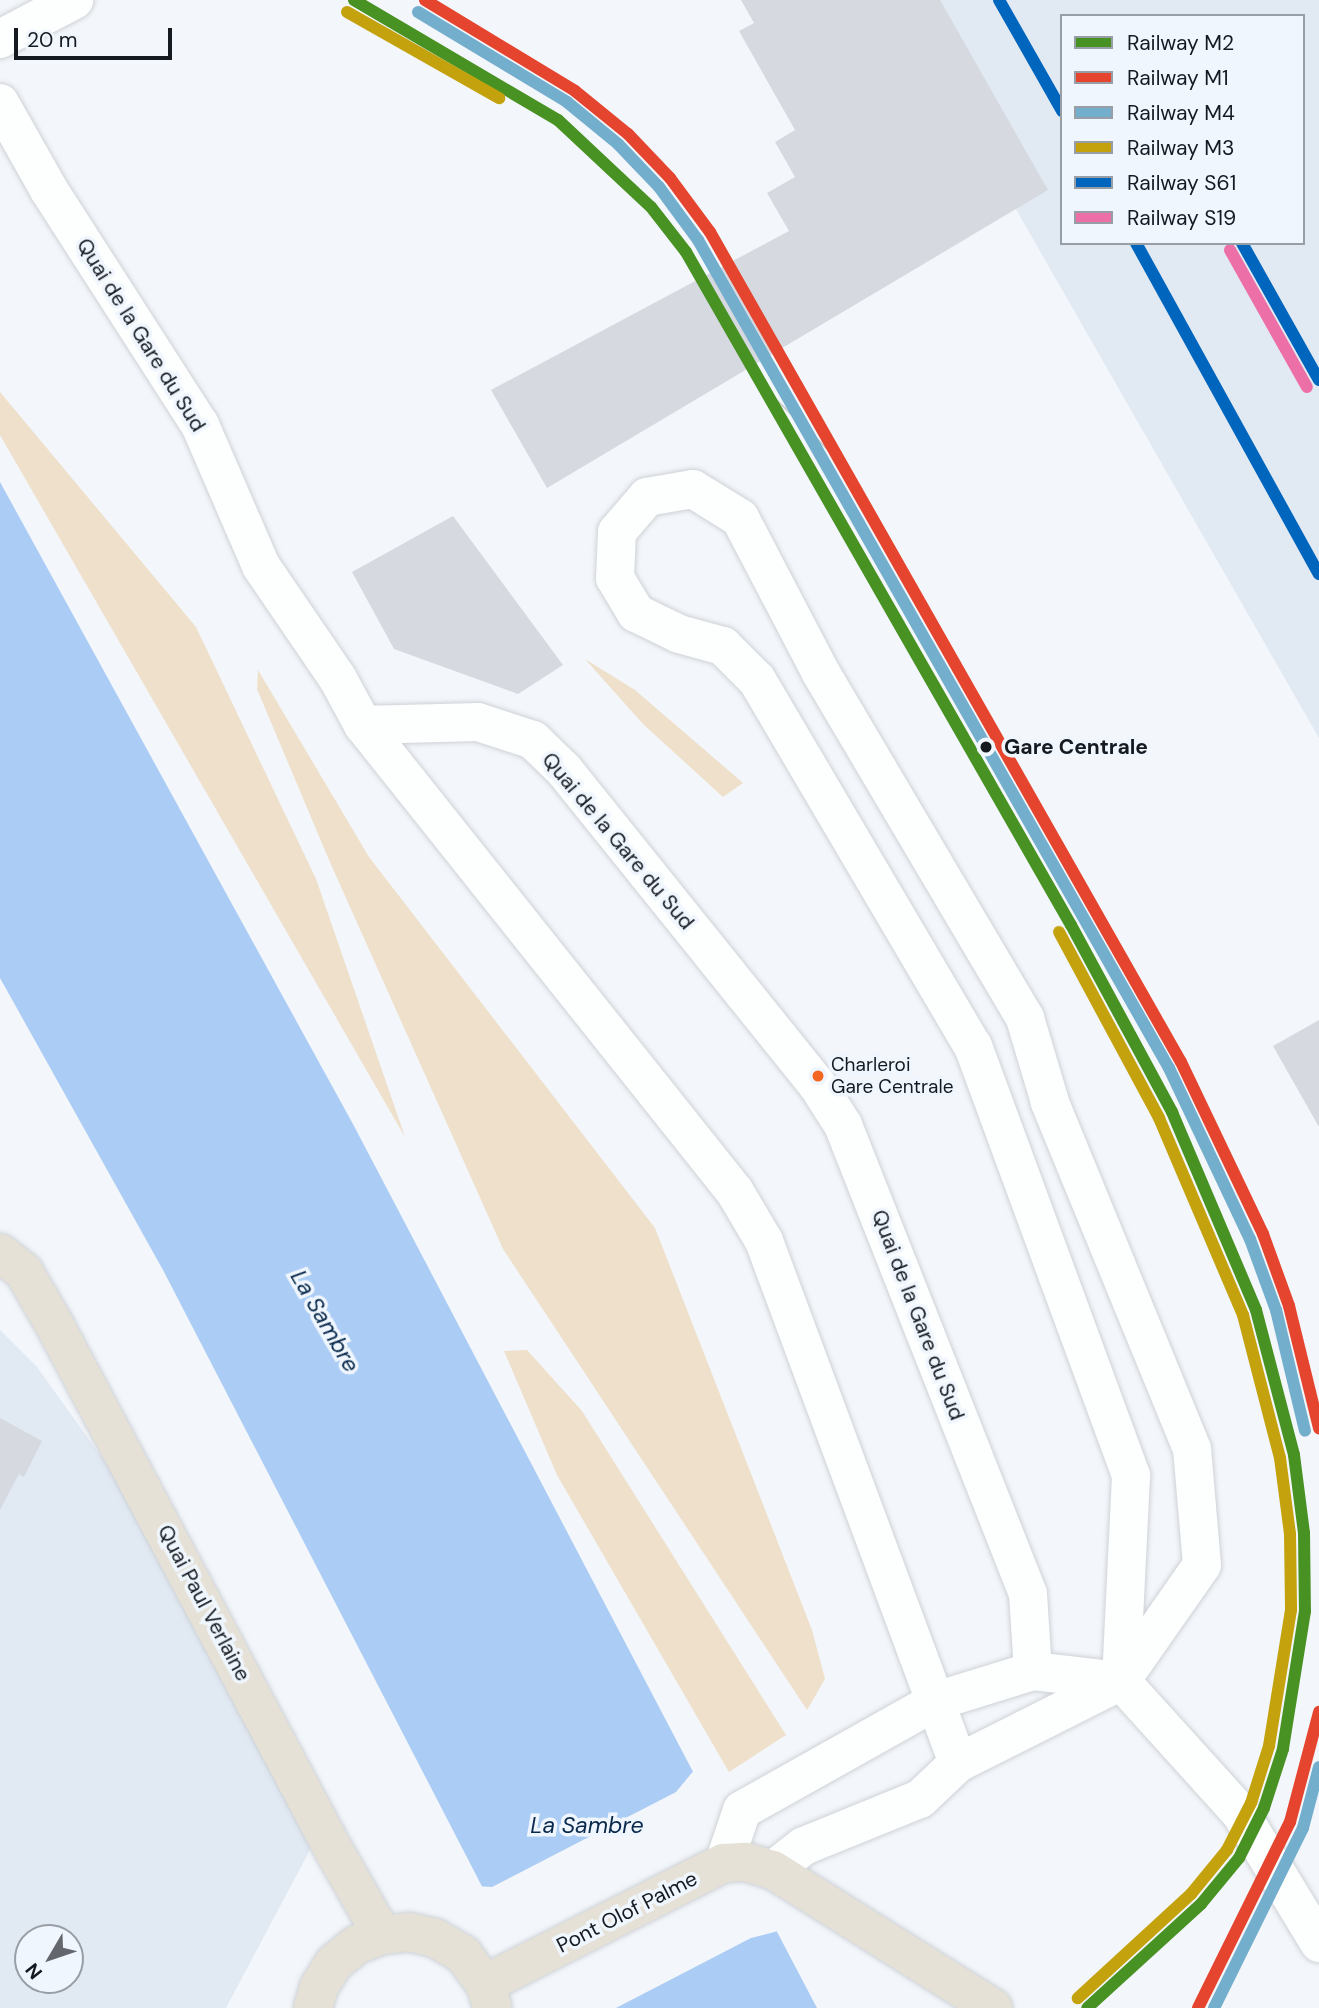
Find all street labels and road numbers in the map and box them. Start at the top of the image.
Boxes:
street label: Quai de la Gare du Sud [71,234,211,436]
street label: Quai de la Gare du Sud [537,747,699,935]
street label: Quai de la Gare du Sud [866,1206,970,1424]
street label: Quai Paul Verlaine [152,1521,256,1685]
street label: Pont Olof Palme [552,1866,702,1958]

